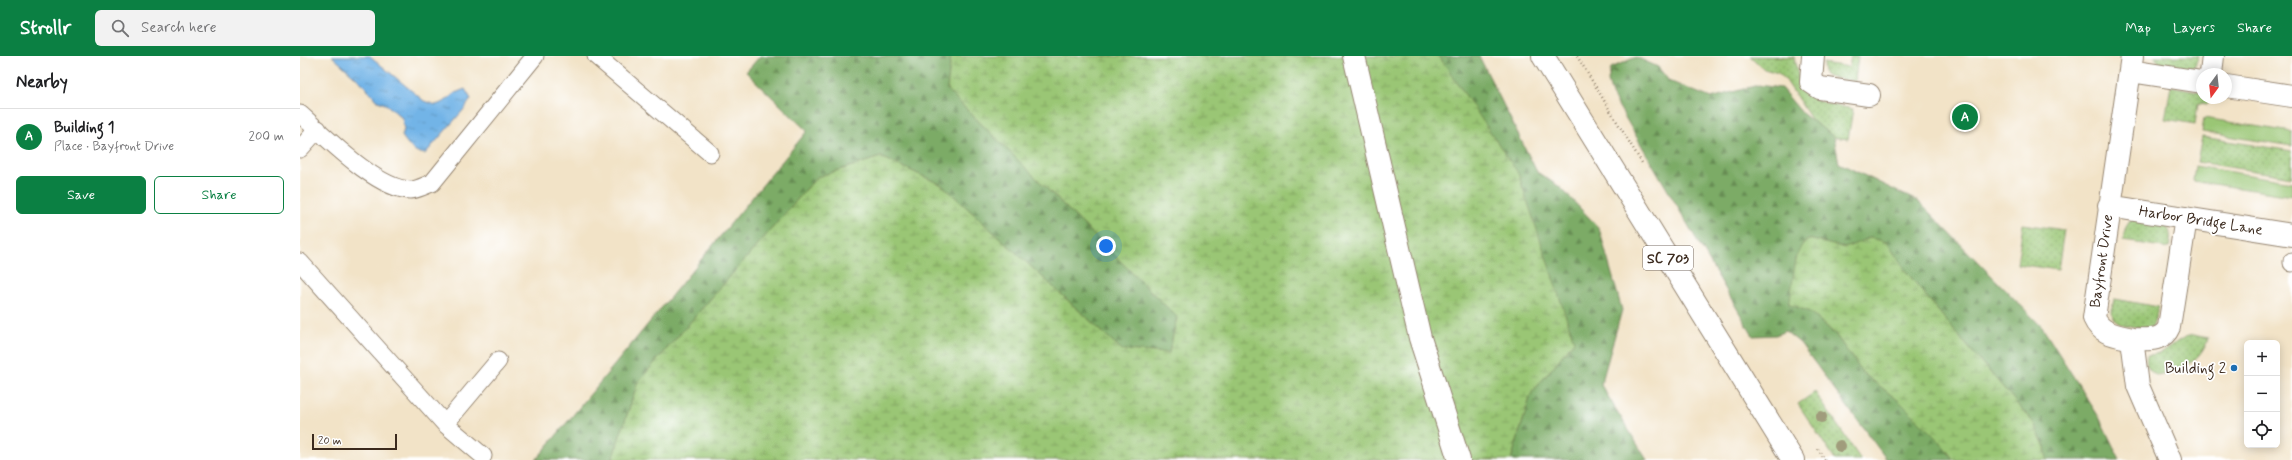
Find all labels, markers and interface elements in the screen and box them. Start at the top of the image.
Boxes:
search box [95,10,375,46]
text: Strollr [20,16,71,41]
icon: search [109,17,131,39]
text: Search here [141,18,217,38]
text: Map [2125,19,2151,37]
text: Layers [2173,19,2215,37]
text: Share [2237,19,2272,37]
north arrow [2196,68,2232,104]
text: Nearby [16,71,68,93]
pin: A [1952,102,1978,132]
text: Building 1 [54,118,114,138]
text: A [25,128,33,145]
text: 200 m [249,128,284,145]
text: Place · Bayfront Drive [54,138,174,155]
button: Save [16,176,146,214]
button: Share [154,176,284,214]
street label: Harbor Bridge Lane [2137,201,2264,242]
street label: Bayfront Drive [2086,213,2118,309]
your location [1096,236,1116,256]
road number: SC 703 [1643,246,1693,270]
map controls [2244,340,2280,448]
button: + [2244,340,2280,376]
place label: Building 2 [2165,359,2226,380]
marker: Building 2 [2229,363,2239,373]
button: − [2244,376,2280,412]
button: locate [2244,412,2280,448]
scale bar [312,432,397,451]
text: 20 m [318,434,341,448]

